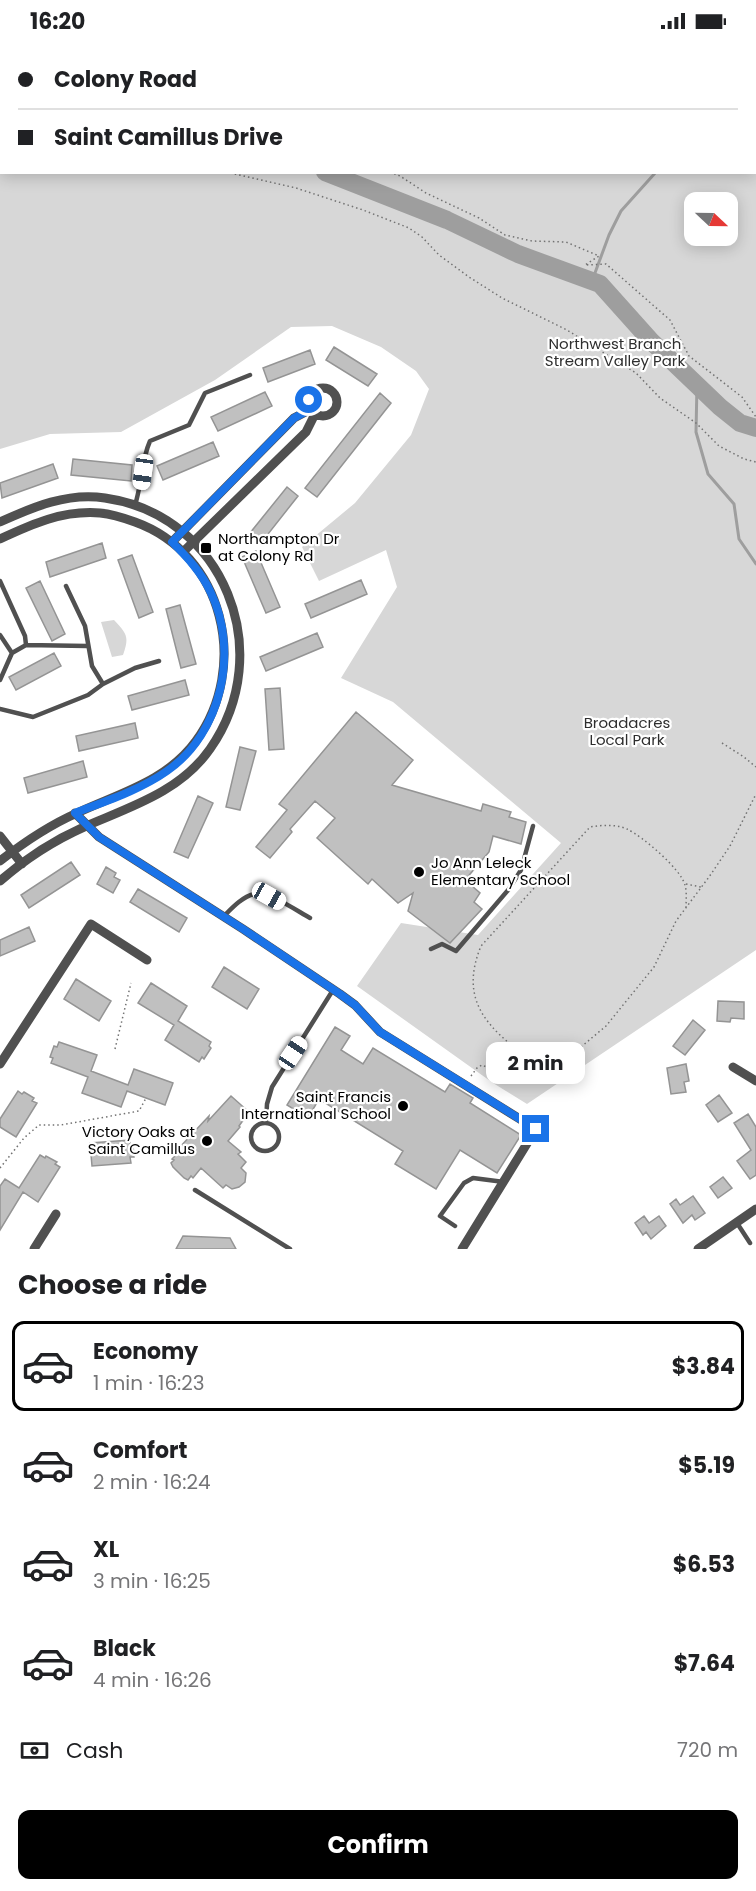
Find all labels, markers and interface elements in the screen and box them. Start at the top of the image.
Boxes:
text: 16:20 [30,6,85,37]
text: Colony Road [54,64,197,95]
text: Saint Camillus Drive [54,122,283,153]
north arrow [684,192,738,246]
map controls [684,192,738,246]
park label: Northwest Branch Stream Valley Park [545,333,685,371]
route start [295,386,322,413]
car [132,453,154,491]
place label: Northampton Dr at Colony Rd [218,528,340,566]
marker: Northampton Dr at Colony Rd [199,541,213,555]
park label: Broadacres Local Park [584,712,670,750]
place label: Jo Ann Leleck Elementary School [431,852,570,890]
marker: Jo Ann Leleck Elementary School [412,865,426,879]
car [249,879,289,913]
car [275,1033,311,1073]
callout: 2 min [486,1042,586,1084]
text: 2 min [507,1049,564,1077]
place label: Saint Francis International School [241,1086,391,1124]
marker: Saint Francis International School [396,1099,410,1113]
route end [522,1115,549,1142]
place label: Victory Oaks at Saint Camillus [82,1121,195,1159]
marker: Victory Oaks at Saint Camillus [200,1134,214,1148]
text: Choose a ride [18,1266,207,1303]
text: Economy [93,1336,198,1367]
icon: car [21,1339,75,1393]
text: $3.84 [672,1351,735,1382]
text: 1 min · 16:23 [93,1369,205,1397]
text: Comfort [93,1435,187,1466]
icon: car [21,1438,75,1492]
text: $5.19 [678,1450,735,1481]
text: 2 min · 16:24 [93,1468,211,1496]
text: XL [93,1534,119,1565]
icon: car [21,1537,75,1591]
text: $6.53 [673,1549,735,1580]
text: 3 min · 16:25 [93,1567,211,1595]
text: Black [93,1633,156,1664]
icon: car [21,1636,75,1690]
text: $7.64 [674,1648,735,1679]
text: 4 min · 16:26 [93,1666,212,1694]
icon: cash [18,1734,51,1767]
text: Cash [66,1735,123,1766]
text: 720 m [677,1736,738,1764]
button: Confirm [18,1810,738,1879]

